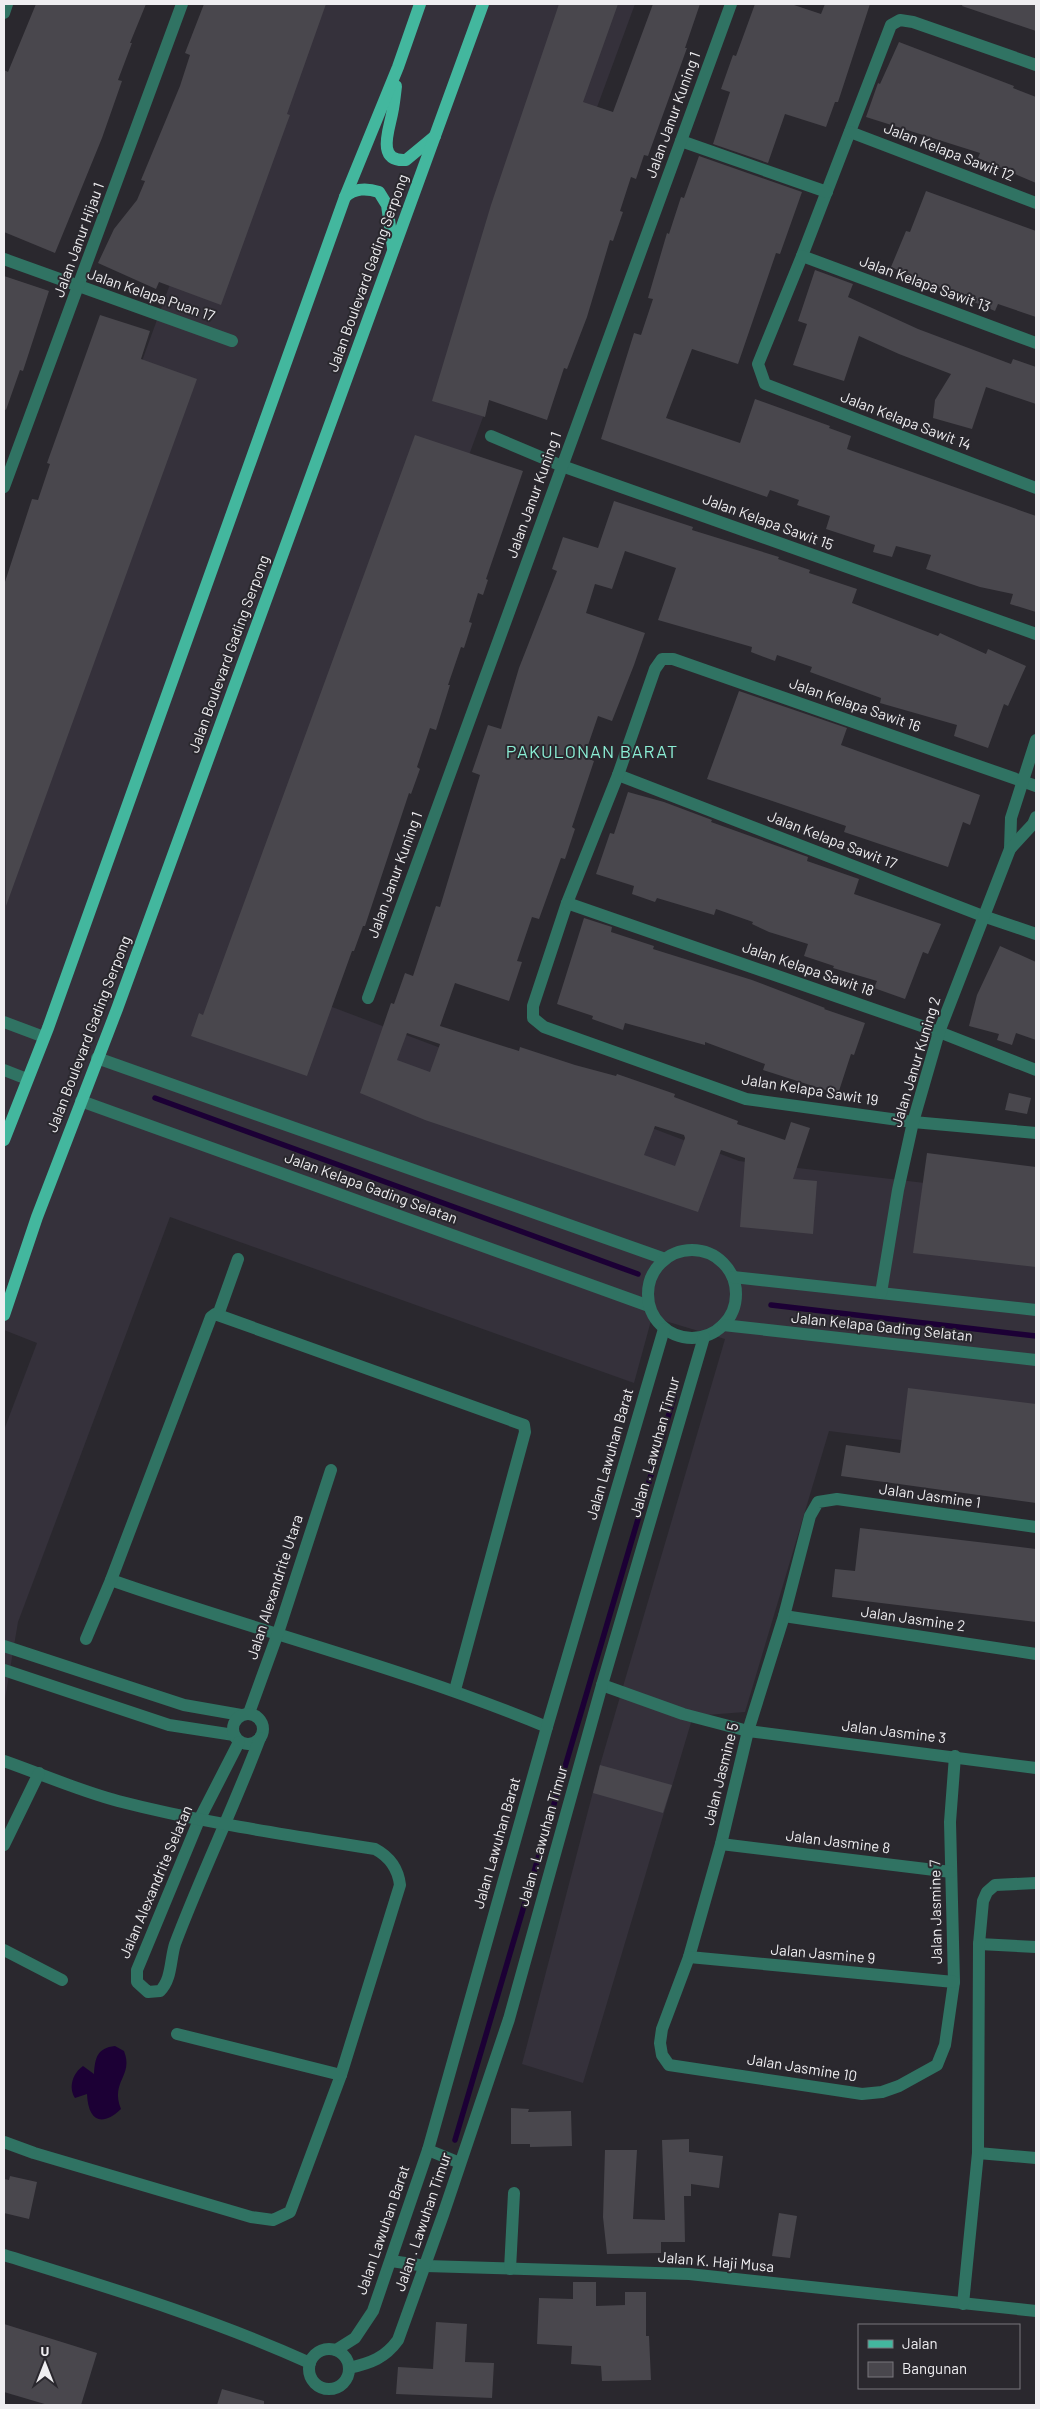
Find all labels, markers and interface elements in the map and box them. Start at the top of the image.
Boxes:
street label: Jalan Janur Kuning 1 [641,49,703,180]
street label: Jalan Kelapa Sawit 12 [882,118,1017,184]
street label: Jalan Boulevard Gading Serpong [323,171,411,374]
street label: Jalan Janur Hijau 1 [49,180,107,299]
street label: Jalan Kelapa Sawit 13 [857,251,993,315]
street label: Jalan Kelapa Puan 17 [85,264,217,324]
street label: Jalan Kelapa Sawit 14 [839,387,974,453]
street label: Jalan Janur Kuning 1 [502,429,564,560]
street label: Jalan Kelapa Sawit 15 [700,489,836,553]
street label: Jalan Boulevard Gading Serpong [184,552,272,755]
street label: Jalan Kelapa Sawit 16 [787,673,923,735]
district label: PAKULONAN BARAT [506,740,678,762]
street label: Jalan Kelapa Sawit 17 [765,806,900,872]
street label: Jalan Janur Kuning 1 [363,809,425,940]
street label: Jalan Boulevard Gading Serpong [42,933,134,1134]
street label: Jalan Kelapa Sawit 18 [740,937,876,999]
street label: Jalan Janur Kuning 2 [887,994,943,1129]
street label: Jalan Kelapa Sawit 19 [741,1069,880,1109]
street label: Jalan Kelapa Gading Selatan [283,1147,460,1227]
street label: Jalan Kelapa Gading Selatan [790,1308,974,1344]
street label: Jalan . Lawuhan Timur [625,1374,683,1519]
street label: Jalan Lawuhan Barat [582,1386,636,1521]
street label: Jalan Jasmine 1 [878,1479,982,1511]
street label: Jalan Alexandrite Utara [242,1512,306,1661]
street label: Jalan Jasmine 2 [860,1602,967,1634]
street label: Jalan Jasmine 3 [841,1716,947,1746]
street label: Jalan Jasmine 5 [699,1721,741,1827]
street label: Jalan . Lawuhan Timur [513,1763,571,1908]
street label: Jalan Lawuhan Barat [469,1775,523,1910]
street label: Jalan Alexandrite Selatan [115,1802,195,1961]
street label: Jalan Jasmine 8 [785,1826,891,1856]
street label: Jalan Jasmine 7 [925,1860,945,1964]
street label: Jalan Jasmine 9 [770,1939,876,1967]
street label: Jalan Jasmine 10 [746,2049,858,2085]
street label: Jalan . Lawuhan Timur [390,2149,454,2293]
street label: Jalan Lawuhan Barat [351,2163,413,2297]
street label: Jalan K. Haji Musa [657,2247,775,2275]
legend [858,2324,1020,2389]
text: Jalan [902,2334,938,2352]
north arrow [20,2339,70,2389]
text: U [41,2342,50,2359]
text: Bangunan [902,2359,967,2377]

